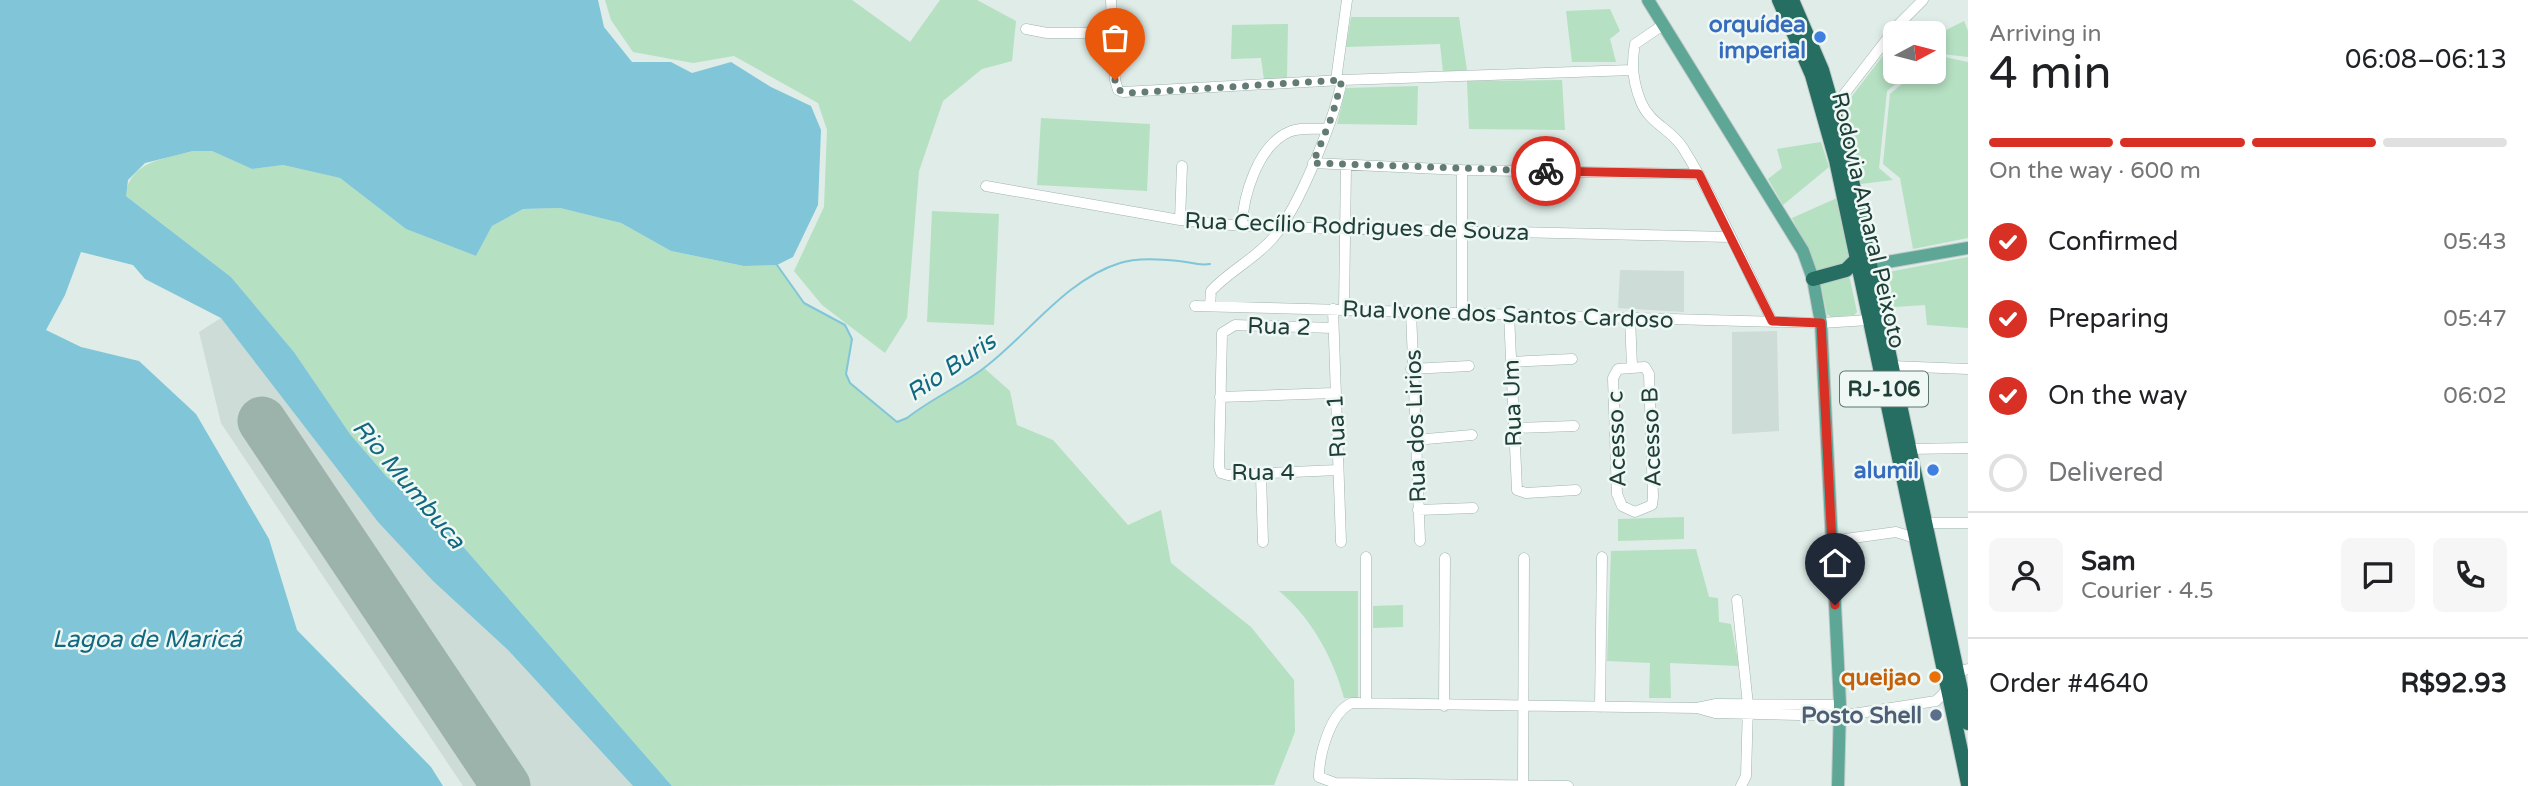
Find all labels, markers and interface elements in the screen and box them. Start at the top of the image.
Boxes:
pin [1085,8,1145,80]
place label: orquídea imperial [1709,11,1806,65]
icon: bag [1096,19,1134,57]
text: Arriving in [1989,20,2102,48]
north arrow [1883,21,1946,84]
map controls [1883,21,1946,84]
marker: orquídea imperial [1812,29,1828,45]
text: 06:08–06:13 [2345,44,2507,75]
text: 4 min [1989,46,2112,101]
street label: Rodovia Amaral Peixoto [1825,89,1911,351]
courier [1511,136,1581,206]
icon: bike [1527,152,1565,190]
text: On the way · 600 m [1989,157,2201,185]
street label: Rua Cecílio Rodrigues de Souza [1184,207,1530,247]
icon: check [1989,223,2027,261]
text: Confirmed [2048,226,2178,257]
text: 05:43 [2443,228,2507,256]
street label: Rua Ivone dos Santos Cardoso [1342,295,1674,335]
icon: check [1989,300,2027,338]
text: Preparing [2048,303,2169,334]
text: 05:47 [2443,305,2507,333]
street label: Rua 2 [1247,312,1311,342]
water label: Rio Buris [901,326,1003,408]
street label: Rua dos Lirios [1399,349,1433,503]
street label: Rua Um [1497,359,1529,447]
road number: RJ-106 [1840,372,1928,406]
icon: check [1989,377,2027,415]
text: On the way [2048,380,2188,411]
text: 06:02 [2443,382,2507,410]
street label: Acesso B [1636,386,1668,487]
street label: Acesso c [1601,390,1633,488]
street label: Rua 1 [1321,393,1353,459]
water label: Rio Mumbuca [346,414,471,555]
place label: alumil [1854,457,1919,485]
text: Delivered [2048,457,2164,488]
street label: Rua 4 [1231,459,1295,487]
marker: alumil [1925,462,1941,478]
pin [1805,533,1865,605]
button: person [1989,538,2063,612]
button: chat [2341,538,2415,612]
button: phone [2433,538,2507,612]
icon: home [1816,544,1854,582]
text: Sam [2081,546,2136,577]
text: Courier · 4.5 [2081,577,2214,605]
water label: Lagoa de Maricá [52,625,242,654]
place label: queijao [1841,664,1921,692]
text: Order #4640 [1989,668,2149,699]
text: R$92.93 [2400,668,2507,699]
marker: queijao [1927,669,1943,685]
place label: Posto Shell [1801,702,1922,730]
marker: Posto Shell [1928,707,1944,723]

